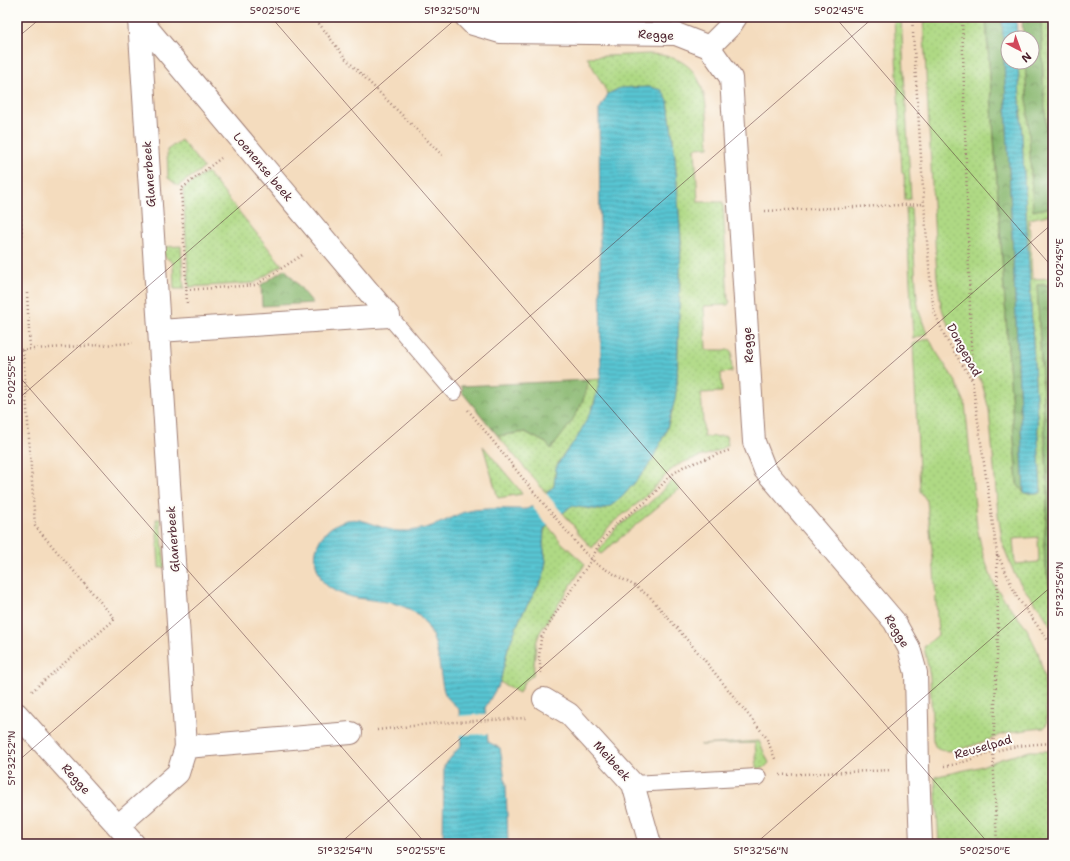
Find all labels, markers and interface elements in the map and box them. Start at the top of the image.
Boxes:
text: 5°02'50"E [250,4,300,17]
text: 51°32'50"N [424,4,480,17]
text: 5°02'45"E [814,4,864,17]
street label: Regge [638,26,675,44]
north arrow [1000,30,1040,70]
text: N [1018,49,1034,66]
street label: Loenense beek [229,129,297,205]
street label: Glanerbeek [139,140,159,208]
text: 5°02'45"E [1053,238,1066,288]
street label: Dongepad [943,321,985,380]
street label: Regge [739,326,757,364]
text: 5°02'55"E [5,355,18,405]
street label: Glanerbeek [163,505,183,573]
text: 51°32'56"N [1053,562,1066,616]
street label: Regge [881,611,913,651]
text: 51°32'52"N [5,731,18,785]
street label: Reuselpad [952,731,1014,763]
street label: Meibeek [590,738,634,785]
street label: Regge [58,760,94,798]
text: 51°32'54"N [317,844,373,857]
text: 5°02'55"E [396,844,446,857]
text: 51°32'56"N [734,844,788,857]
text: 5°02'50"E [960,844,1010,857]

